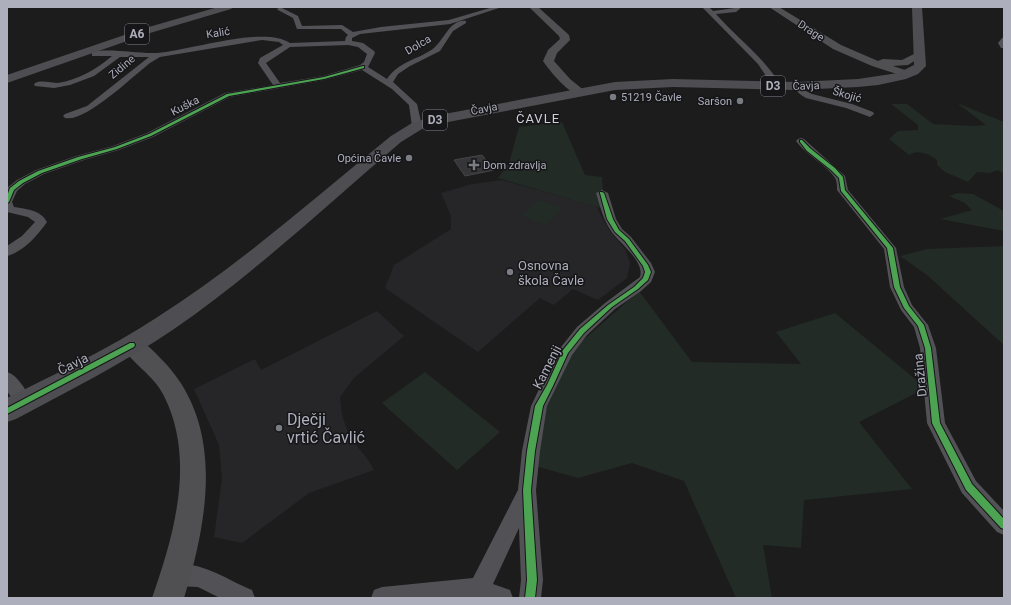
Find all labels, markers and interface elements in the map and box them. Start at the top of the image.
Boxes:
street label: Drage [795,18,827,44]
road number: A6 [125,24,149,44]
street label: Kalić [205,25,231,41]
street label: Dolca [403,32,433,58]
street label: Zidine [106,52,138,82]
road number: D3 [761,76,785,96]
street label: Čavja [792,78,820,93]
street label: Škojić [831,85,863,105]
place label: 51219 Čavle [621,90,682,104]
marker: 51219 Čavle [608,92,618,102]
street label: Kuška [169,93,201,119]
place label: Saršon [698,95,732,108]
marker: Saršon [735,96,745,106]
street label: Čavja [469,99,499,118]
road number: D3 [423,110,447,130]
district label: ČAVLE [516,111,560,126]
place label: Općina Čavle [337,151,401,165]
marker: Općina Čavle [404,153,414,163]
marker: Dom zdravlja [468,159,480,171]
place label: Dom zdravlja [483,159,546,172]
place label: Osnovna škola Čavle [518,258,584,288]
marker: Osnovna škola Čavle [505,267,515,277]
street label: Kamenji [530,343,564,391]
street label: Čavja [55,350,91,378]
street label: Dražina [910,353,930,397]
place label: Dječji vrtić Čavlić [287,410,365,447]
marker: Dječji vrtić Čavlić [274,423,284,433]

